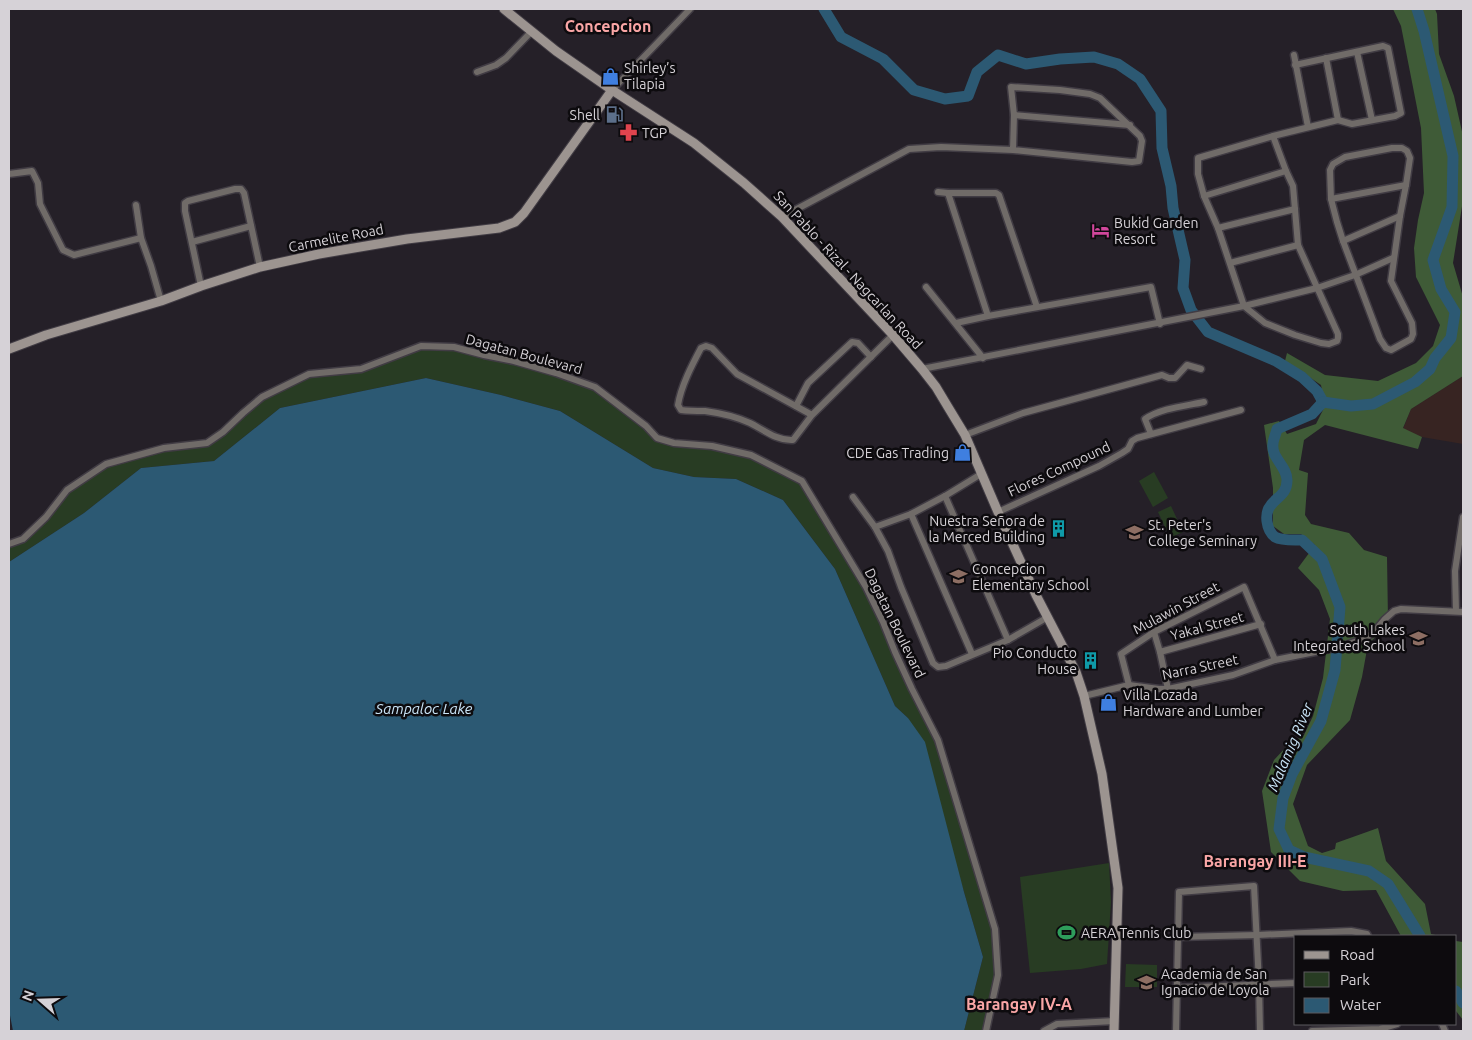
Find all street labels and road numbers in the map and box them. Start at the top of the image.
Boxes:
street label: San Pablo - Rizal - Nagcarlan Road [770,188,926,352]
street label: Carmelite Road [287,221,385,255]
street label: Dagatan Boulevard [464,331,584,377]
street label: Flores Compound [1005,438,1113,500]
street label: Dagatan Boulevard [861,565,929,681]
street label: Mulawin Street [1130,578,1222,638]
street label: Yakal Street [1169,608,1246,643]
street label: Narra Street [1161,651,1240,683]

